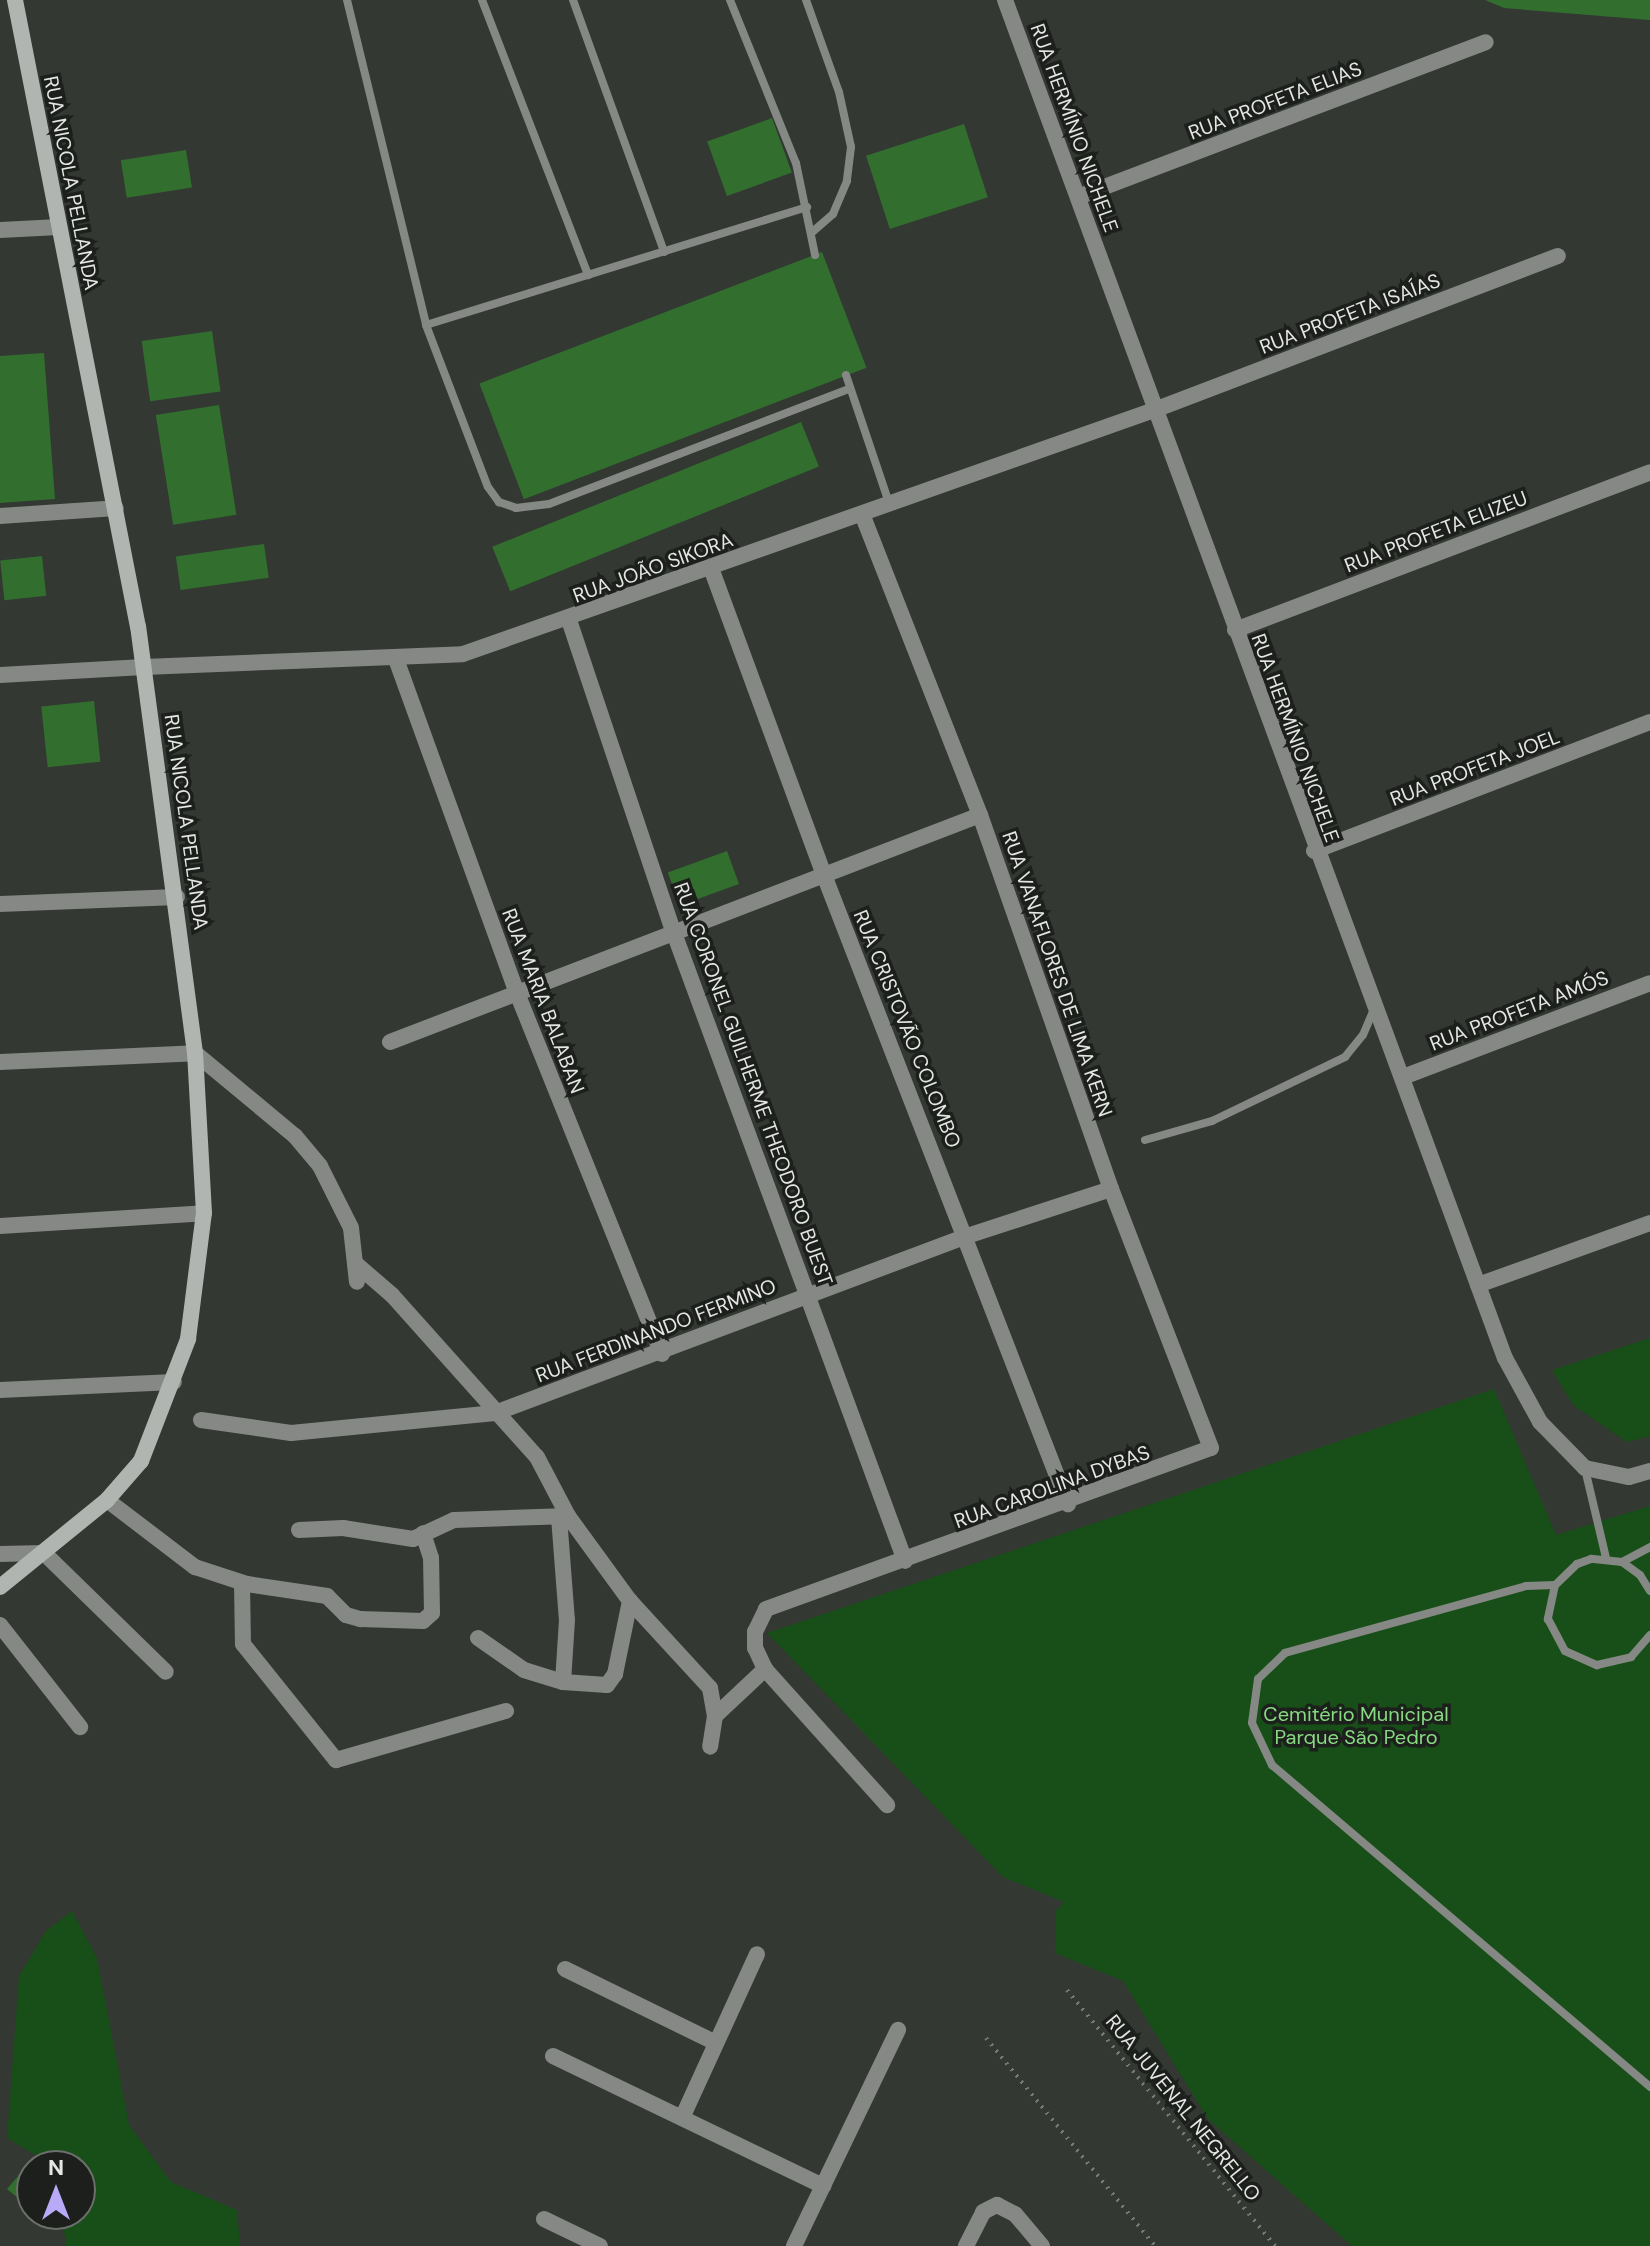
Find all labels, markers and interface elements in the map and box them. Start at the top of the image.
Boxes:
street label: RUA HERMÍNIO NICHELE [1025,20,1123,236]
street label: RUA PROFETA ELIAS [1185,57,1365,145]
street label: RUA NICOLA PELLANDA [38,74,104,292]
street label: RUA PROFETA ISAÍAS [1256,269,1444,359]
street label: RUA PROFETA ELIZEU [1341,486,1531,578]
street label: RUA JOÃO SIKORA [570,528,736,608]
street label: RUA HERMÍNIO NICHELE [1246,630,1344,846]
street label: RUA NICOLA PELLANDA [159,713,213,931]
street label: RUA PROFETA JOEL [1387,725,1563,811]
street label: RUA VANAFLORES DE LIMA KERN [997,828,1117,1120]
street label: RUA CORONEL GUILHERME THEODORO BUEST [669,879,837,1289]
street label: RUA MARIA BALABAN [497,905,589,1097]
street label: RUA CRISTOVÃO COLOMBO [848,907,966,1151]
street label: RUA PROFETA AMÓS [1426,966,1612,1056]
street label: RUA FERDINANDO FERMINO [532,1274,780,1388]
street label: RUA CAROLINA DYBAS [951,1440,1153,1534]
park label: Cemitério Municipal Parque São Pedro [1263,1702,1449,1749]
street label: RUA JUVENAL NEGRELLO [1101,2010,1265,2206]
north arrow [16,2150,96,2230]
text: N [48,2153,64,2182]

